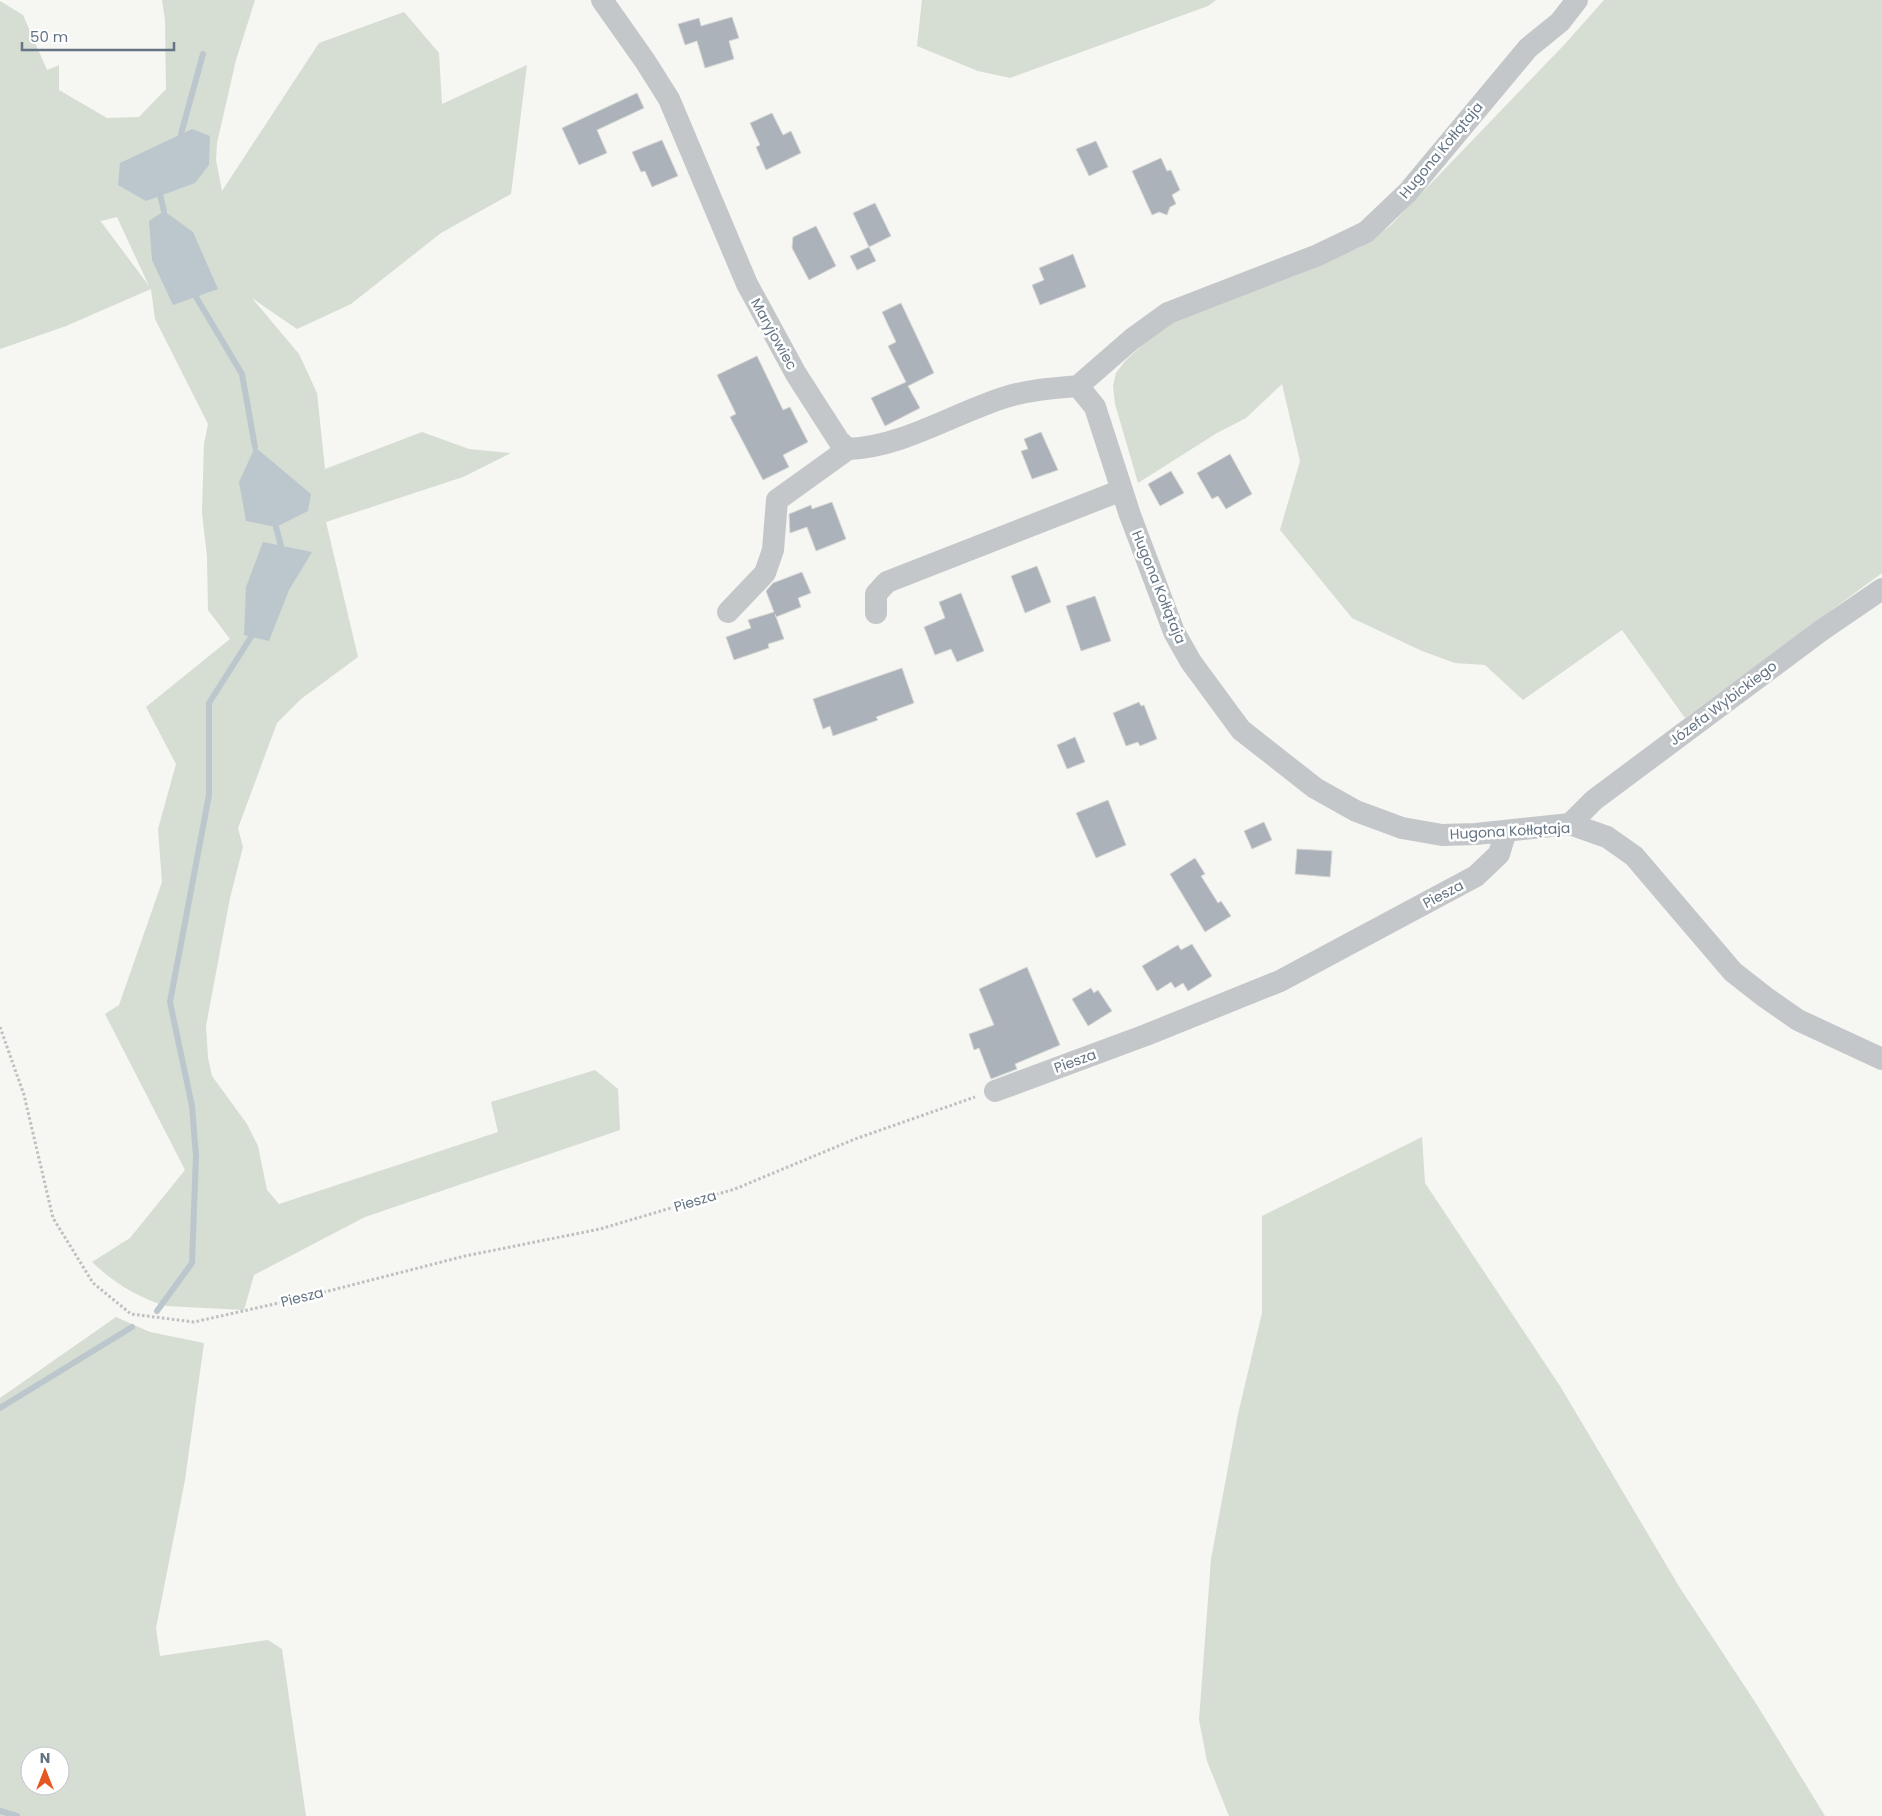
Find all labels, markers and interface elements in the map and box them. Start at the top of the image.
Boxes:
scale bar [22,20,175,52]
text: 50 m [30,26,68,47]
street label: Hugona Kołłątaja [1395,97,1487,203]
street label: Maryjowiec [746,295,802,373]
street label: Hugona Kołłątaja [1127,527,1191,647]
street label: Józefa Wybickiego [1665,656,1781,750]
street label: Hugona Kołłątaja [1449,818,1571,844]
street label: Piesza [1419,875,1467,913]
street label: Piesza [1051,1044,1099,1078]
street label: Piesza [671,1185,719,1217]
street label: Piesza [279,1282,325,1312]
north arrow [20,1746,70,1796]
text: N [40,1748,50,1768]

